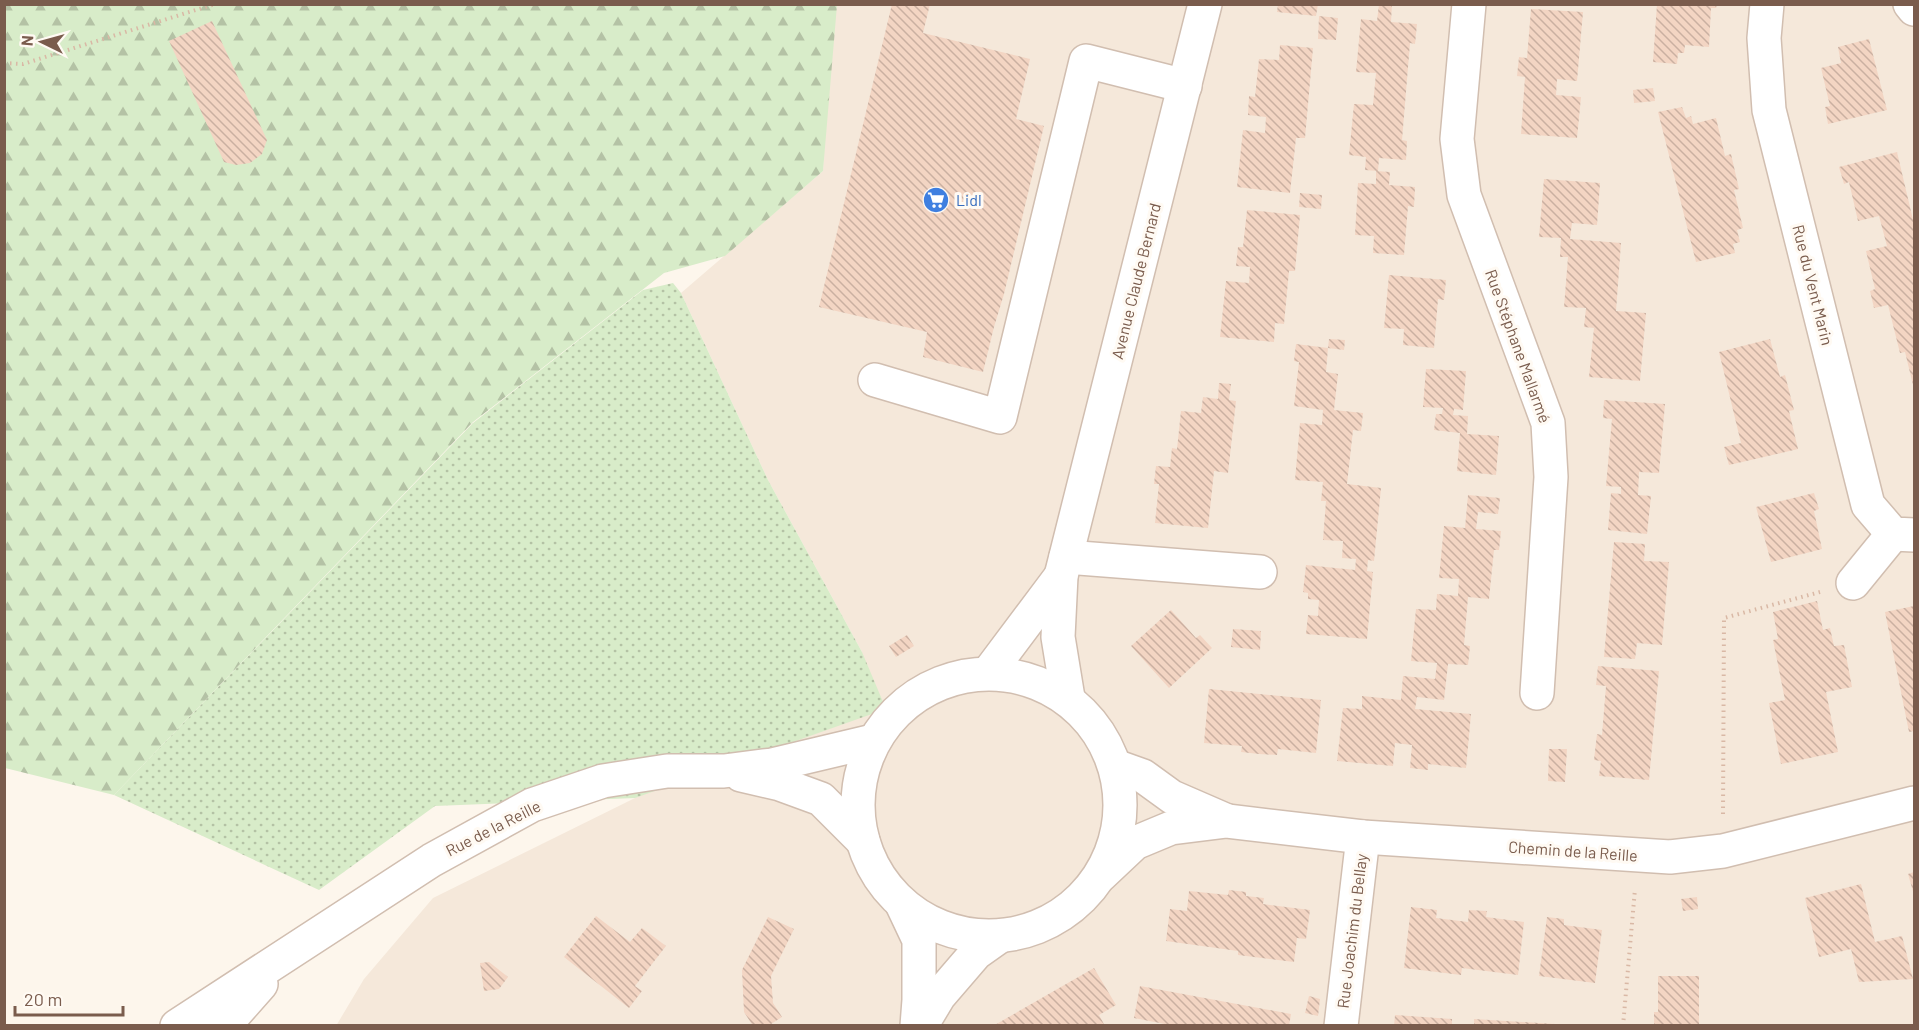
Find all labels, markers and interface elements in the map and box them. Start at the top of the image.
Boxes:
north arrow [12,12,72,72]
text: N [17,35,36,47]
supermarket icon: Lidl [921,185,951,215]
place label: Lidl [956,190,982,209]
street label: Avenue Claude Bernard [1107,201,1164,361]
street label: Rue du Vent Marin [1789,223,1838,347]
street label: Rue Stéphane Mallarmé [1482,266,1555,425]
street label: Rue de la Reille [442,796,543,860]
street label: Chemin de la Reille [1508,837,1638,865]
street label: Rue Joachim du Bellay [1333,852,1370,1009]
scale bar [15,979,123,1017]
text: 20 m [24,988,62,1010]

